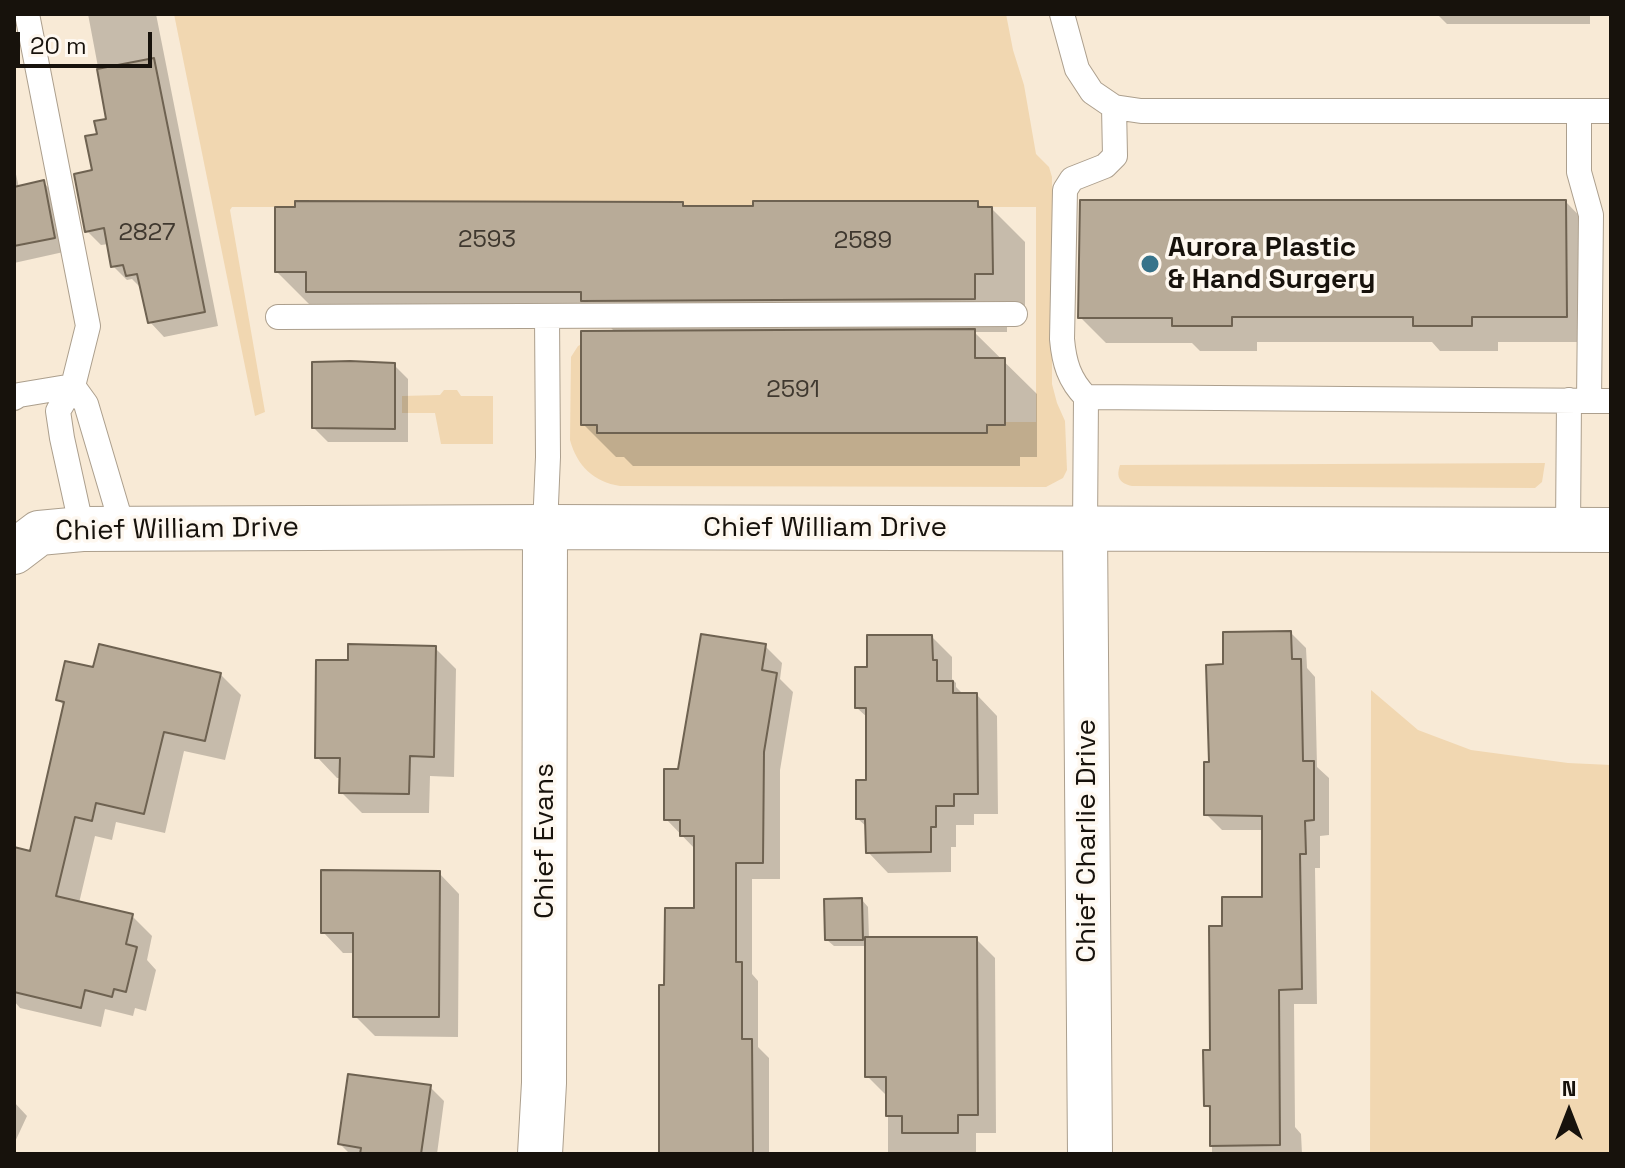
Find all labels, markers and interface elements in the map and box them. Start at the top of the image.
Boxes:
scale bar [20,16,156,66]
text: 20 m [30,30,87,61]
house number: 2827 [118,219,176,247]
house number: 2593 [458,226,516,254]
house number: 2589 [834,227,892,255]
place label: Aurora Plastic & Hand Surgery [1168,231,1376,297]
marker: Aurora Plastic & Hand Surgery [1139,253,1161,275]
house number: 2591 [766,376,820,404]
street label: Chief William Drive [55,511,299,549]
street label: Chief William Drive [703,511,947,545]
street label: Chief Charlie Drive [1070,719,1104,963]
street label: Chief Evans [528,763,562,919]
north arrow [1529,1072,1609,1152]
text: N [1562,1074,1576,1102]

